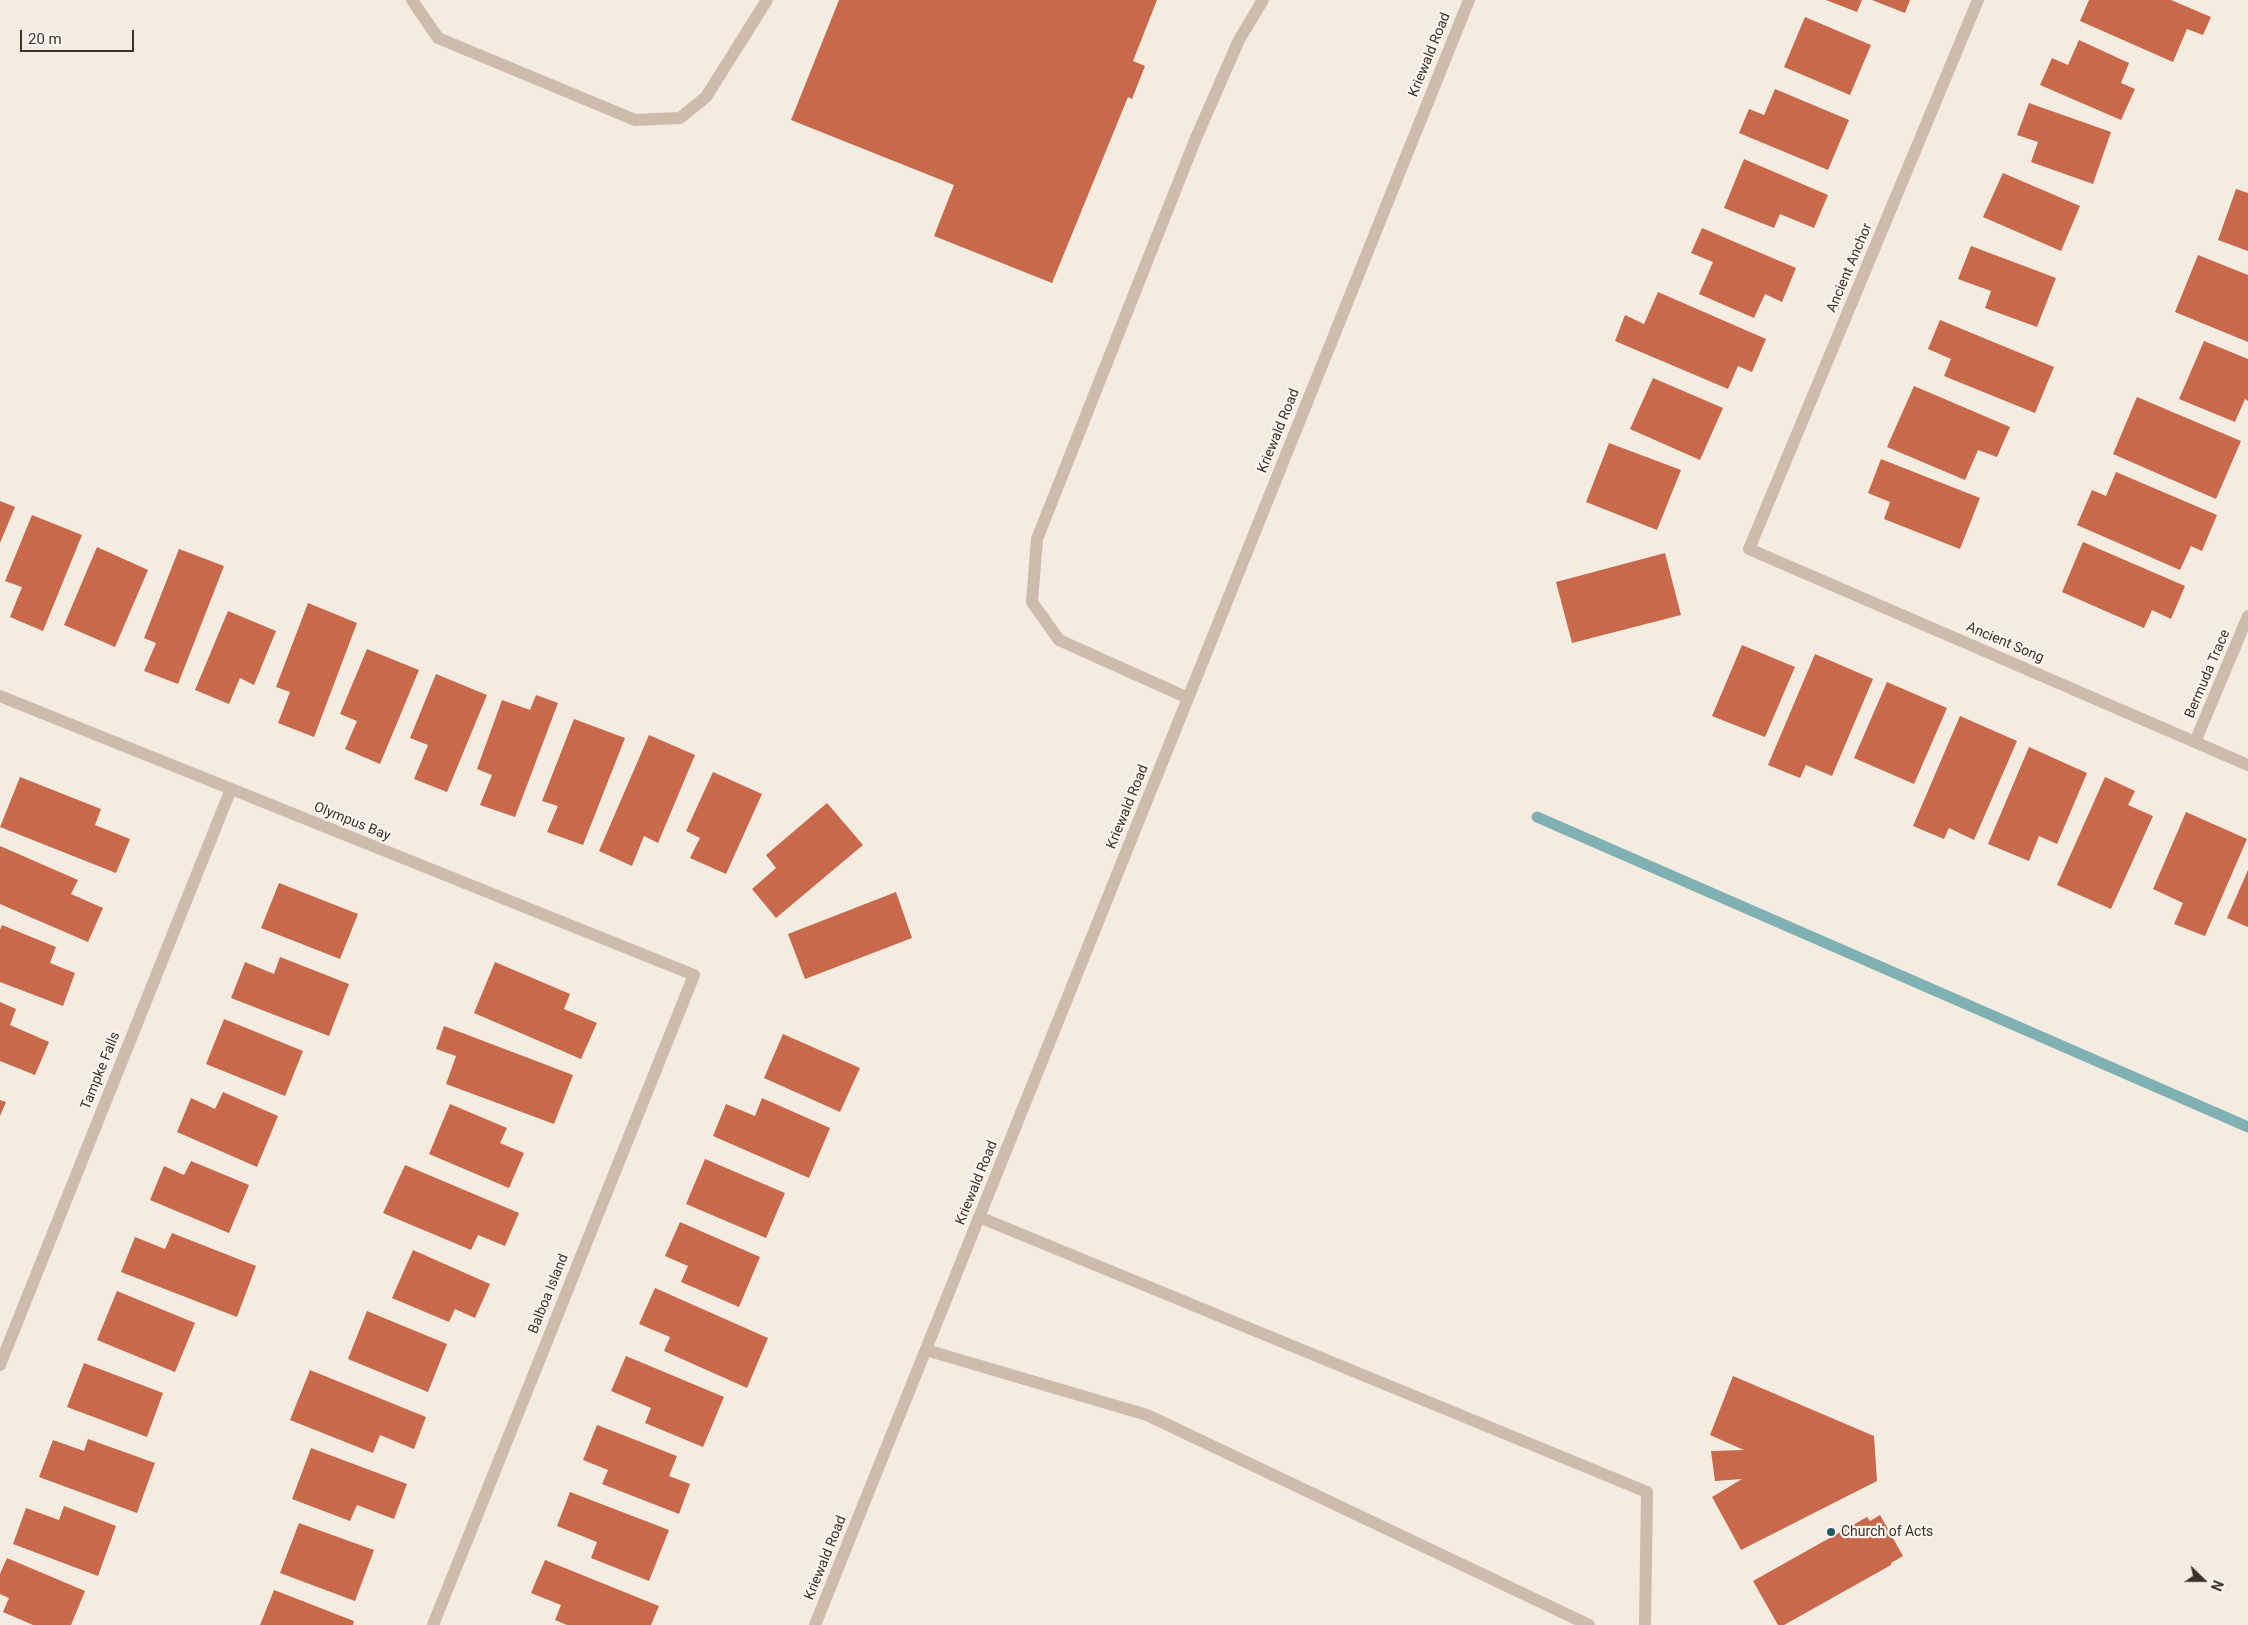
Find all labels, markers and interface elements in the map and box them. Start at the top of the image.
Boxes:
street label: Kriewald Road [1405,10,1455,100]
scale bar [22,20,136,52]
text: 20 m [28,30,62,48]
street label: Ancient Anchor [1824,221,1876,315]
street label: Kriewald Road [1254,386,1304,476]
street label: Ancient Song [1964,619,2046,667]
street label: Bermuda Trace [2182,627,2234,721]
street label: Kriewald Road [1103,762,1153,852]
street label: Olympus Bay [311,799,393,845]
street label: Tampke Falls [78,1030,124,1112]
street label: Kriewald Road [952,1138,1002,1228]
street label: Balboa Island [525,1252,573,1336]
street label: Kriewald Road [801,1513,851,1603]
place label: Church of Acts [1841,1524,1933,1540]
marker: Church of Acts [1825,1526,1837,1538]
north arrow [2178,1555,2228,1605]
text: N [2208,1578,2226,1593]

